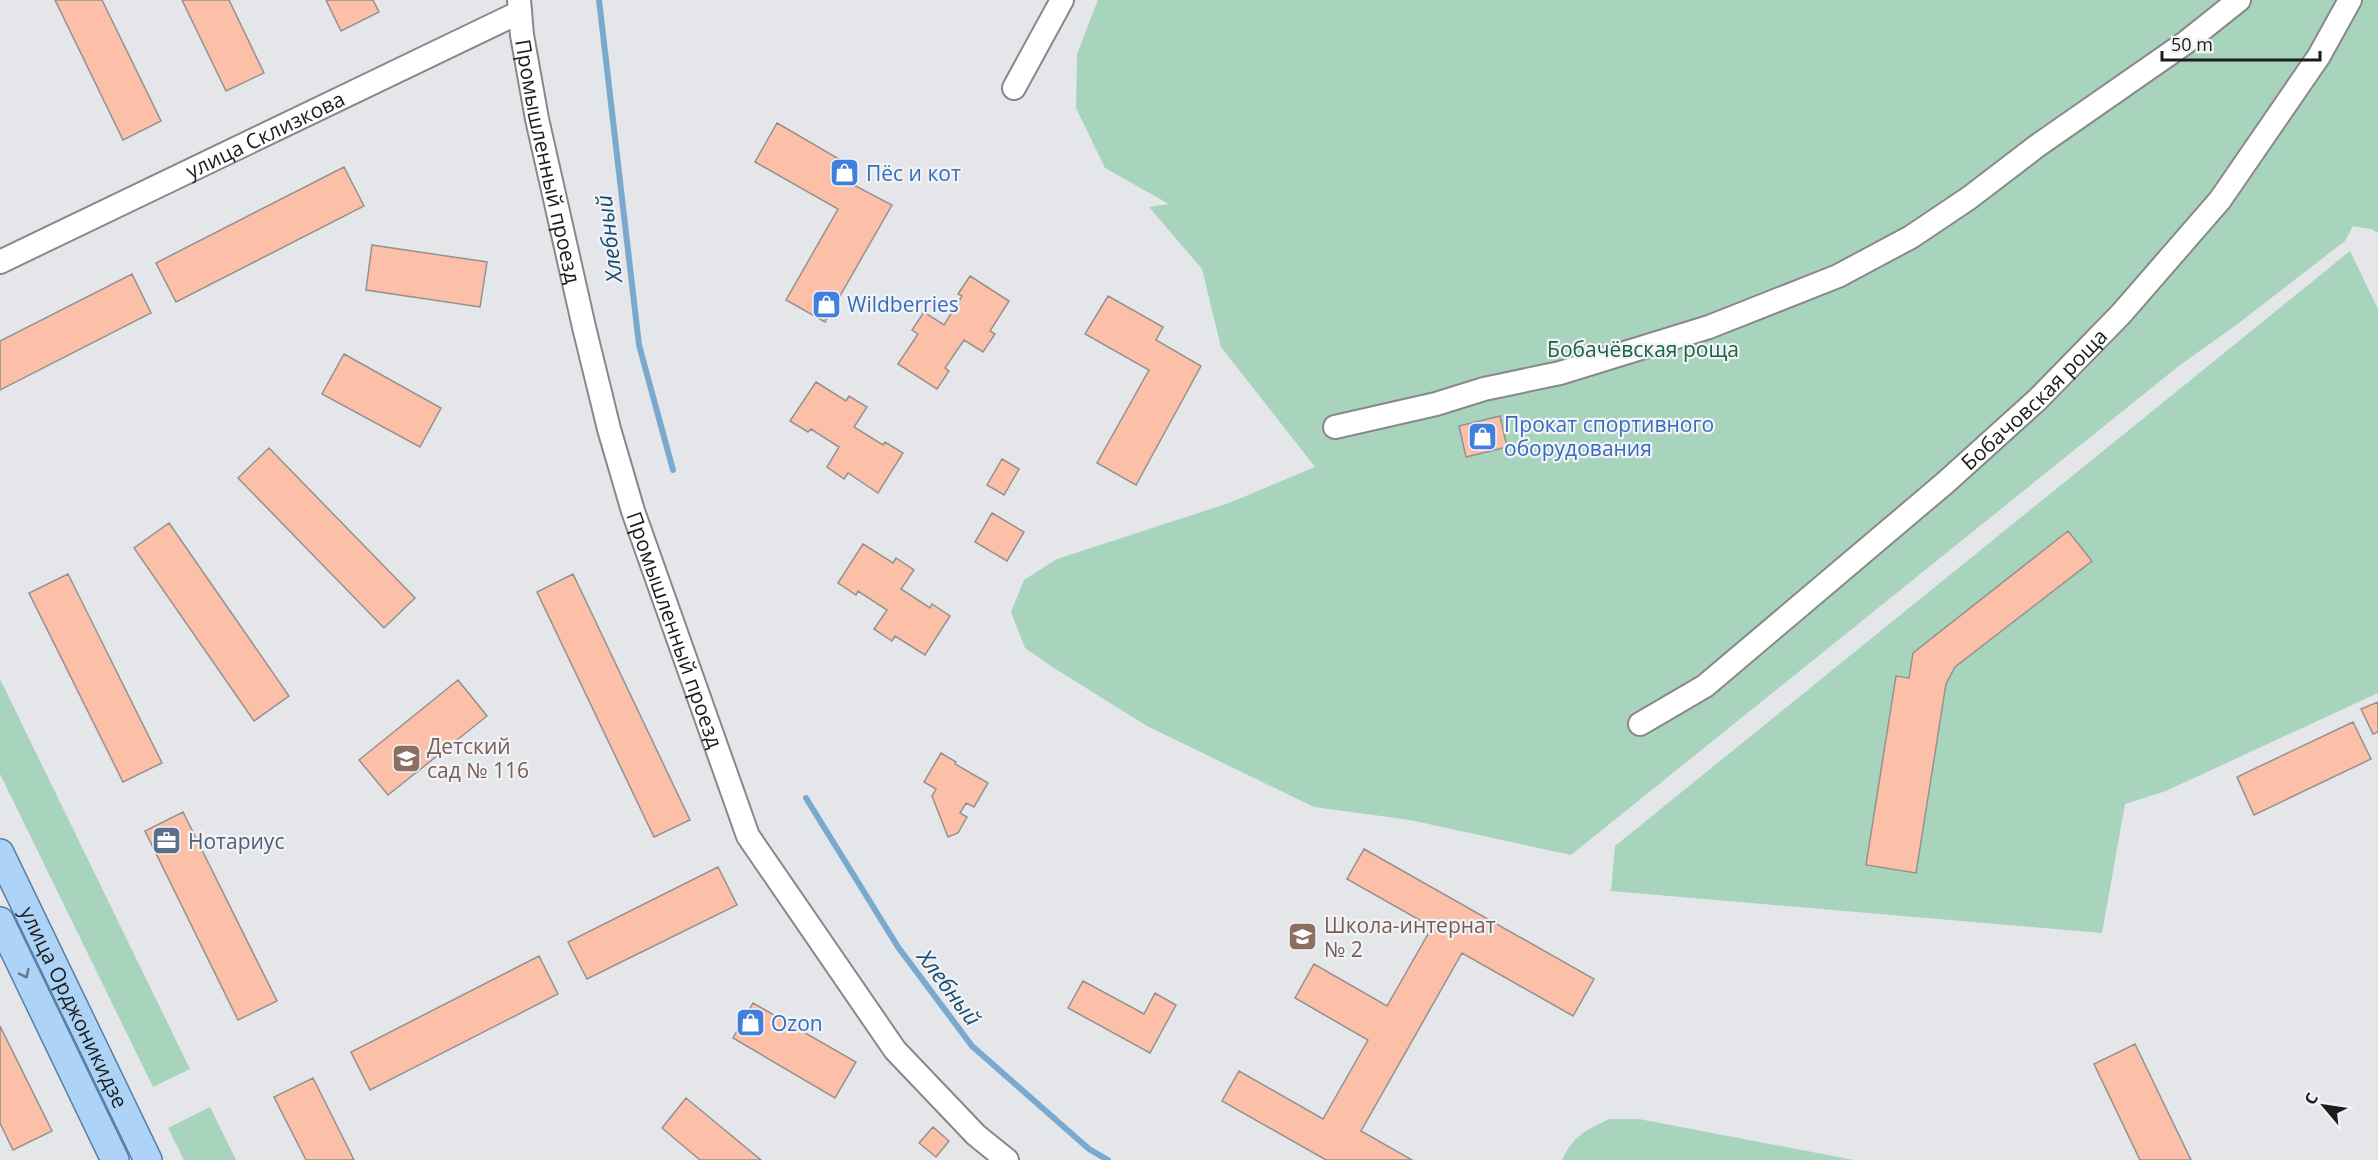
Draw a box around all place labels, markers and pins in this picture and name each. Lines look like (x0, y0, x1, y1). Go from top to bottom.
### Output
shop icon: Пёс и кот (829, 157, 861, 189)
place label: Пёс и кот (866, 159, 961, 187)
shop icon: Wildberries (810, 288, 842, 320)
place label: Wildberries (847, 290, 959, 318)
place label: Прокат спортивного оборудования (1504, 410, 1714, 462)
shop icon: Прокат спортивного оборудования (1467, 420, 1499, 452)
place label: Детский сад № 116 (427, 732, 529, 784)
school or university icon: Детский сад № 116 (390, 742, 422, 774)
office icon: Нотариус (151, 825, 183, 857)
place label: Нотариус (188, 827, 284, 855)
place label: Школа-интернат № 2 (1324, 911, 1496, 963)
school or university icon: Школа-интернат № 2 (1287, 921, 1319, 953)
shop icon: Ozon (734, 1007, 766, 1039)
place label: Ozon (771, 1009, 823, 1037)

